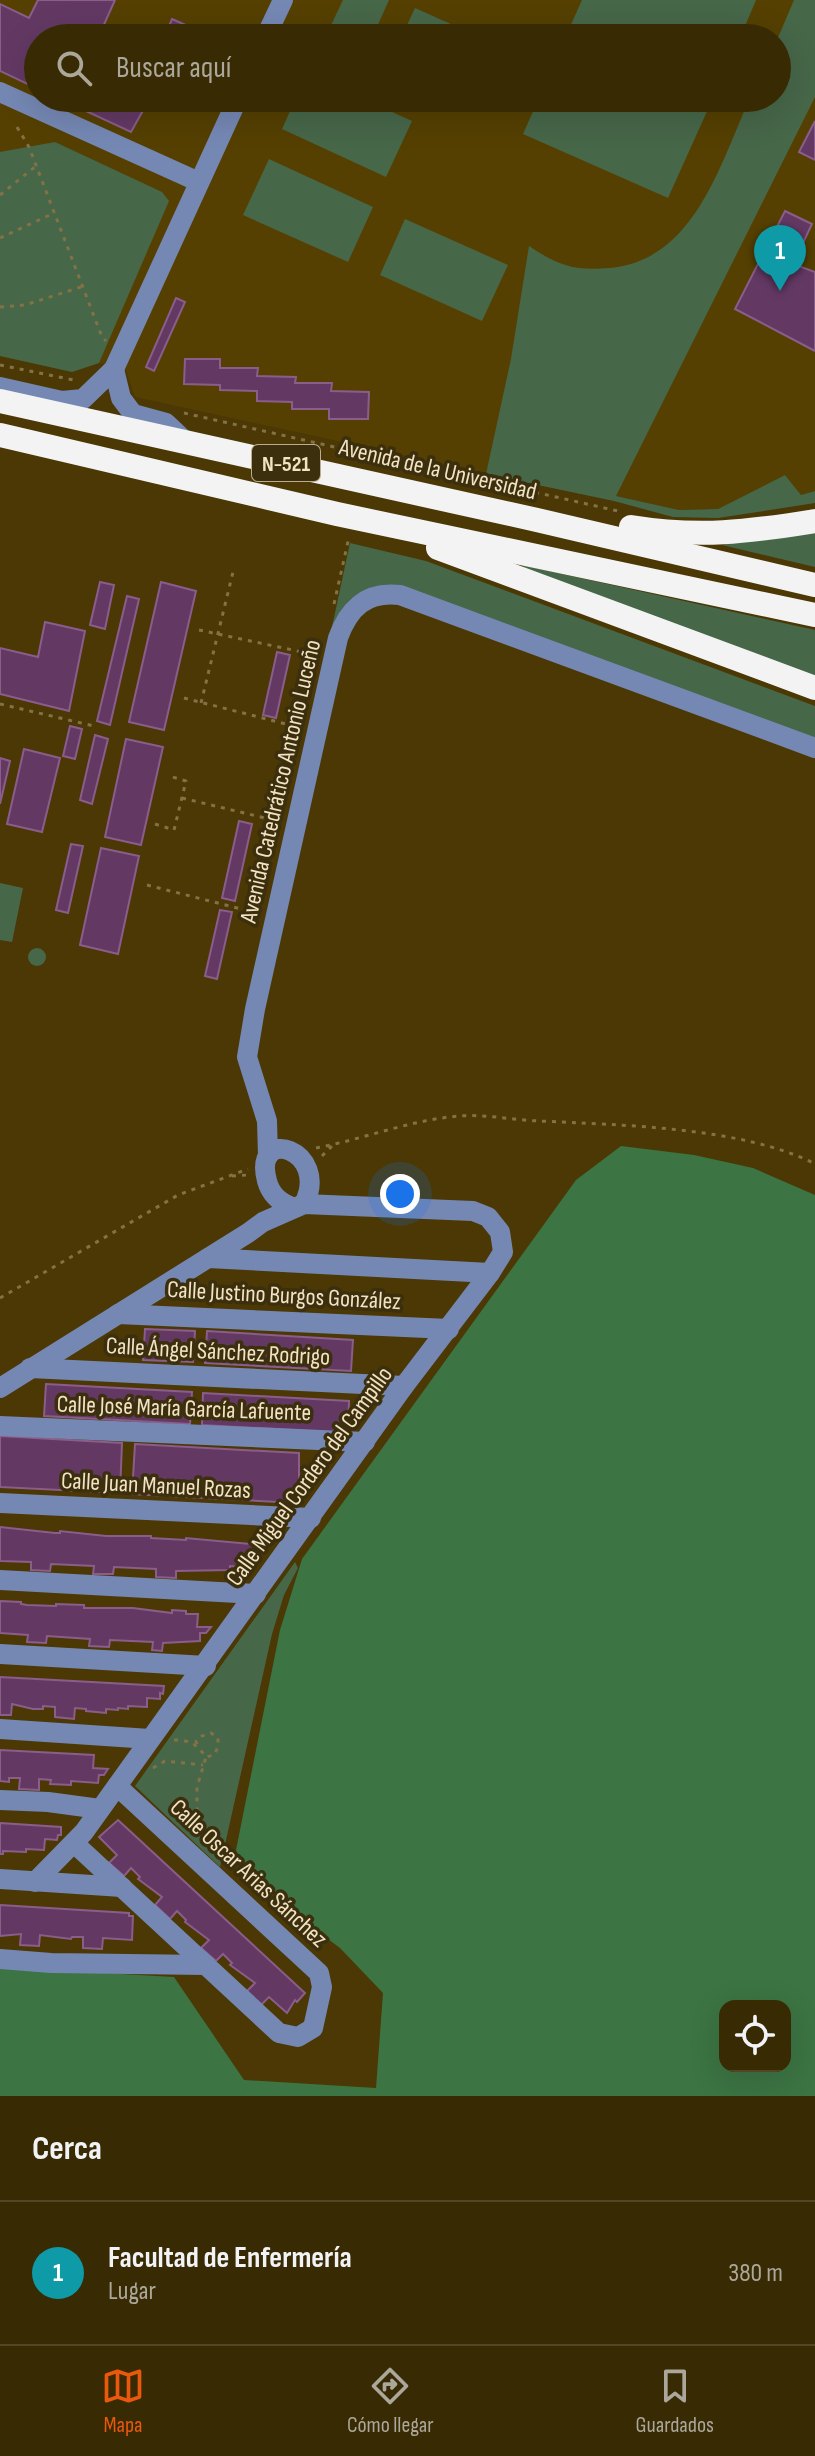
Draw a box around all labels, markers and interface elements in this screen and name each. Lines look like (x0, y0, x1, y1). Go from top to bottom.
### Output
search box (24, 24, 791, 112)
icon: search (52, 46, 96, 90)
text: Buscar aquí (116, 50, 231, 86)
pin: 1 (754, 225, 806, 291)
street label: Avenida de la Universidad (335, 432, 539, 506)
road number: N-521 (252, 445, 320, 481)
street label: Avenida Catedrático Antonio Luceño (234, 637, 327, 926)
your location (380, 1174, 420, 1214)
street label: Calle Justino Burgos González (166, 1275, 402, 1316)
street label: Calle Ángel Sánchez Rodrigo (105, 1331, 331, 1372)
street label: Calle Miguel Cordero del Campillo (220, 1361, 399, 1592)
street label: Calle José María García Lafuente (56, 1390, 312, 1427)
street label: Calle Juan Manuel Rozas (60, 1466, 252, 1505)
street label: Calle Oscar Arias Sánchez (164, 1793, 334, 1954)
map controls (719, 2000, 791, 2072)
button: locate (719, 2000, 791, 2072)
text: Cerca (32, 2128, 102, 2169)
text: Facultad de Enfermería (108, 2240, 352, 2276)
text: 1 (53, 2258, 63, 2289)
text: 380 m (728, 2258, 783, 2289)
text: Lugar (108, 2276, 156, 2307)
tab: Mapa (101, 2364, 145, 2439)
tab: Cómo llegar (347, 2364, 434, 2439)
tab: Guardados (636, 2364, 714, 2439)

